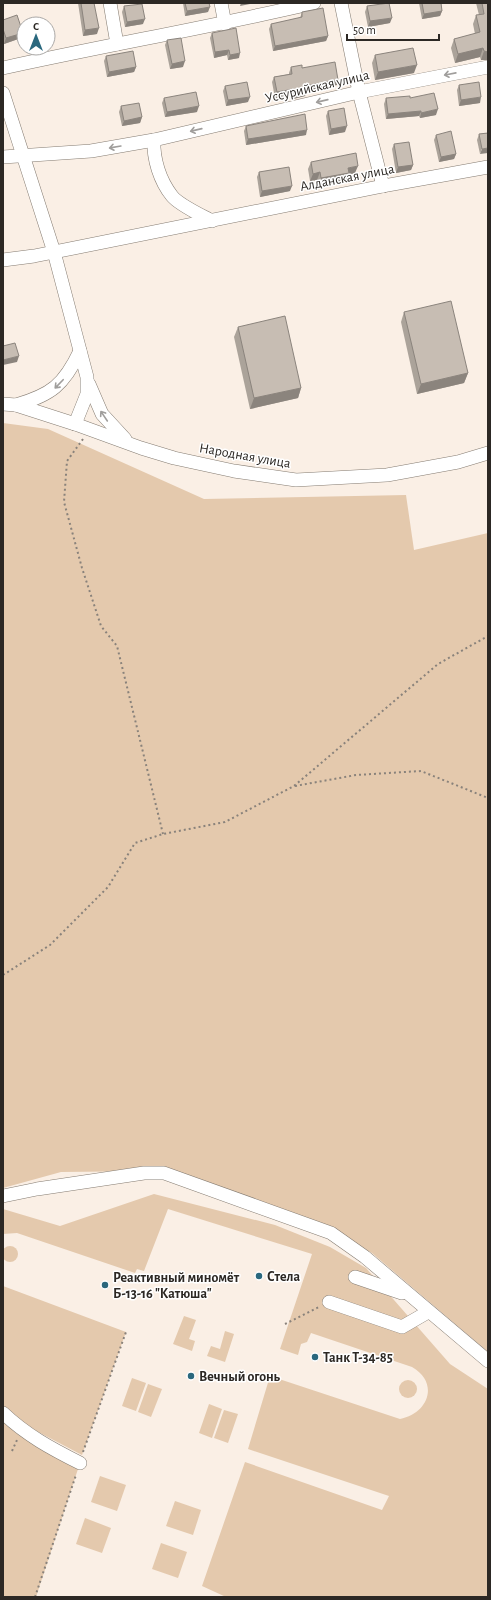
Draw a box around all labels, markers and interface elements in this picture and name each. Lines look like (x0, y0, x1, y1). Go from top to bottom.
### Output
north arrow (16, 16, 56, 56)
scale bar (347, 16, 439, 42)
text: С (33, 21, 39, 32)
text: 50 m (353, 24, 376, 36)
street label: Уссурийская улица (264, 68, 371, 106)
one-way arrow (444, 71, 457, 79)
one-way arrow (316, 97, 329, 105)
one-way arrow (190, 127, 203, 135)
one-way arrow (109, 143, 122, 151)
street label: Алданская улица (299, 162, 396, 194)
one-way arrow (54, 379, 64, 389)
one-way arrow (100, 411, 108, 422)
street label: Народная улица (198, 441, 292, 471)
place label: Стела (267, 1270, 301, 1284)
place label: Реактивный миномёт Б-13-16 "Катюша" (113, 1271, 240, 1301)
marker: Стела (254, 1271, 264, 1281)
marker: Реактивный миномёт Б-13-16 "Катюша" (100, 1280, 110, 1290)
place label: Танк Т-34-85 (323, 1351, 393, 1365)
marker: Танк Т-34-85 (310, 1352, 320, 1362)
place label: Вечный огонь (199, 1370, 281, 1384)
marker: Вечный огонь (186, 1371, 196, 1381)

